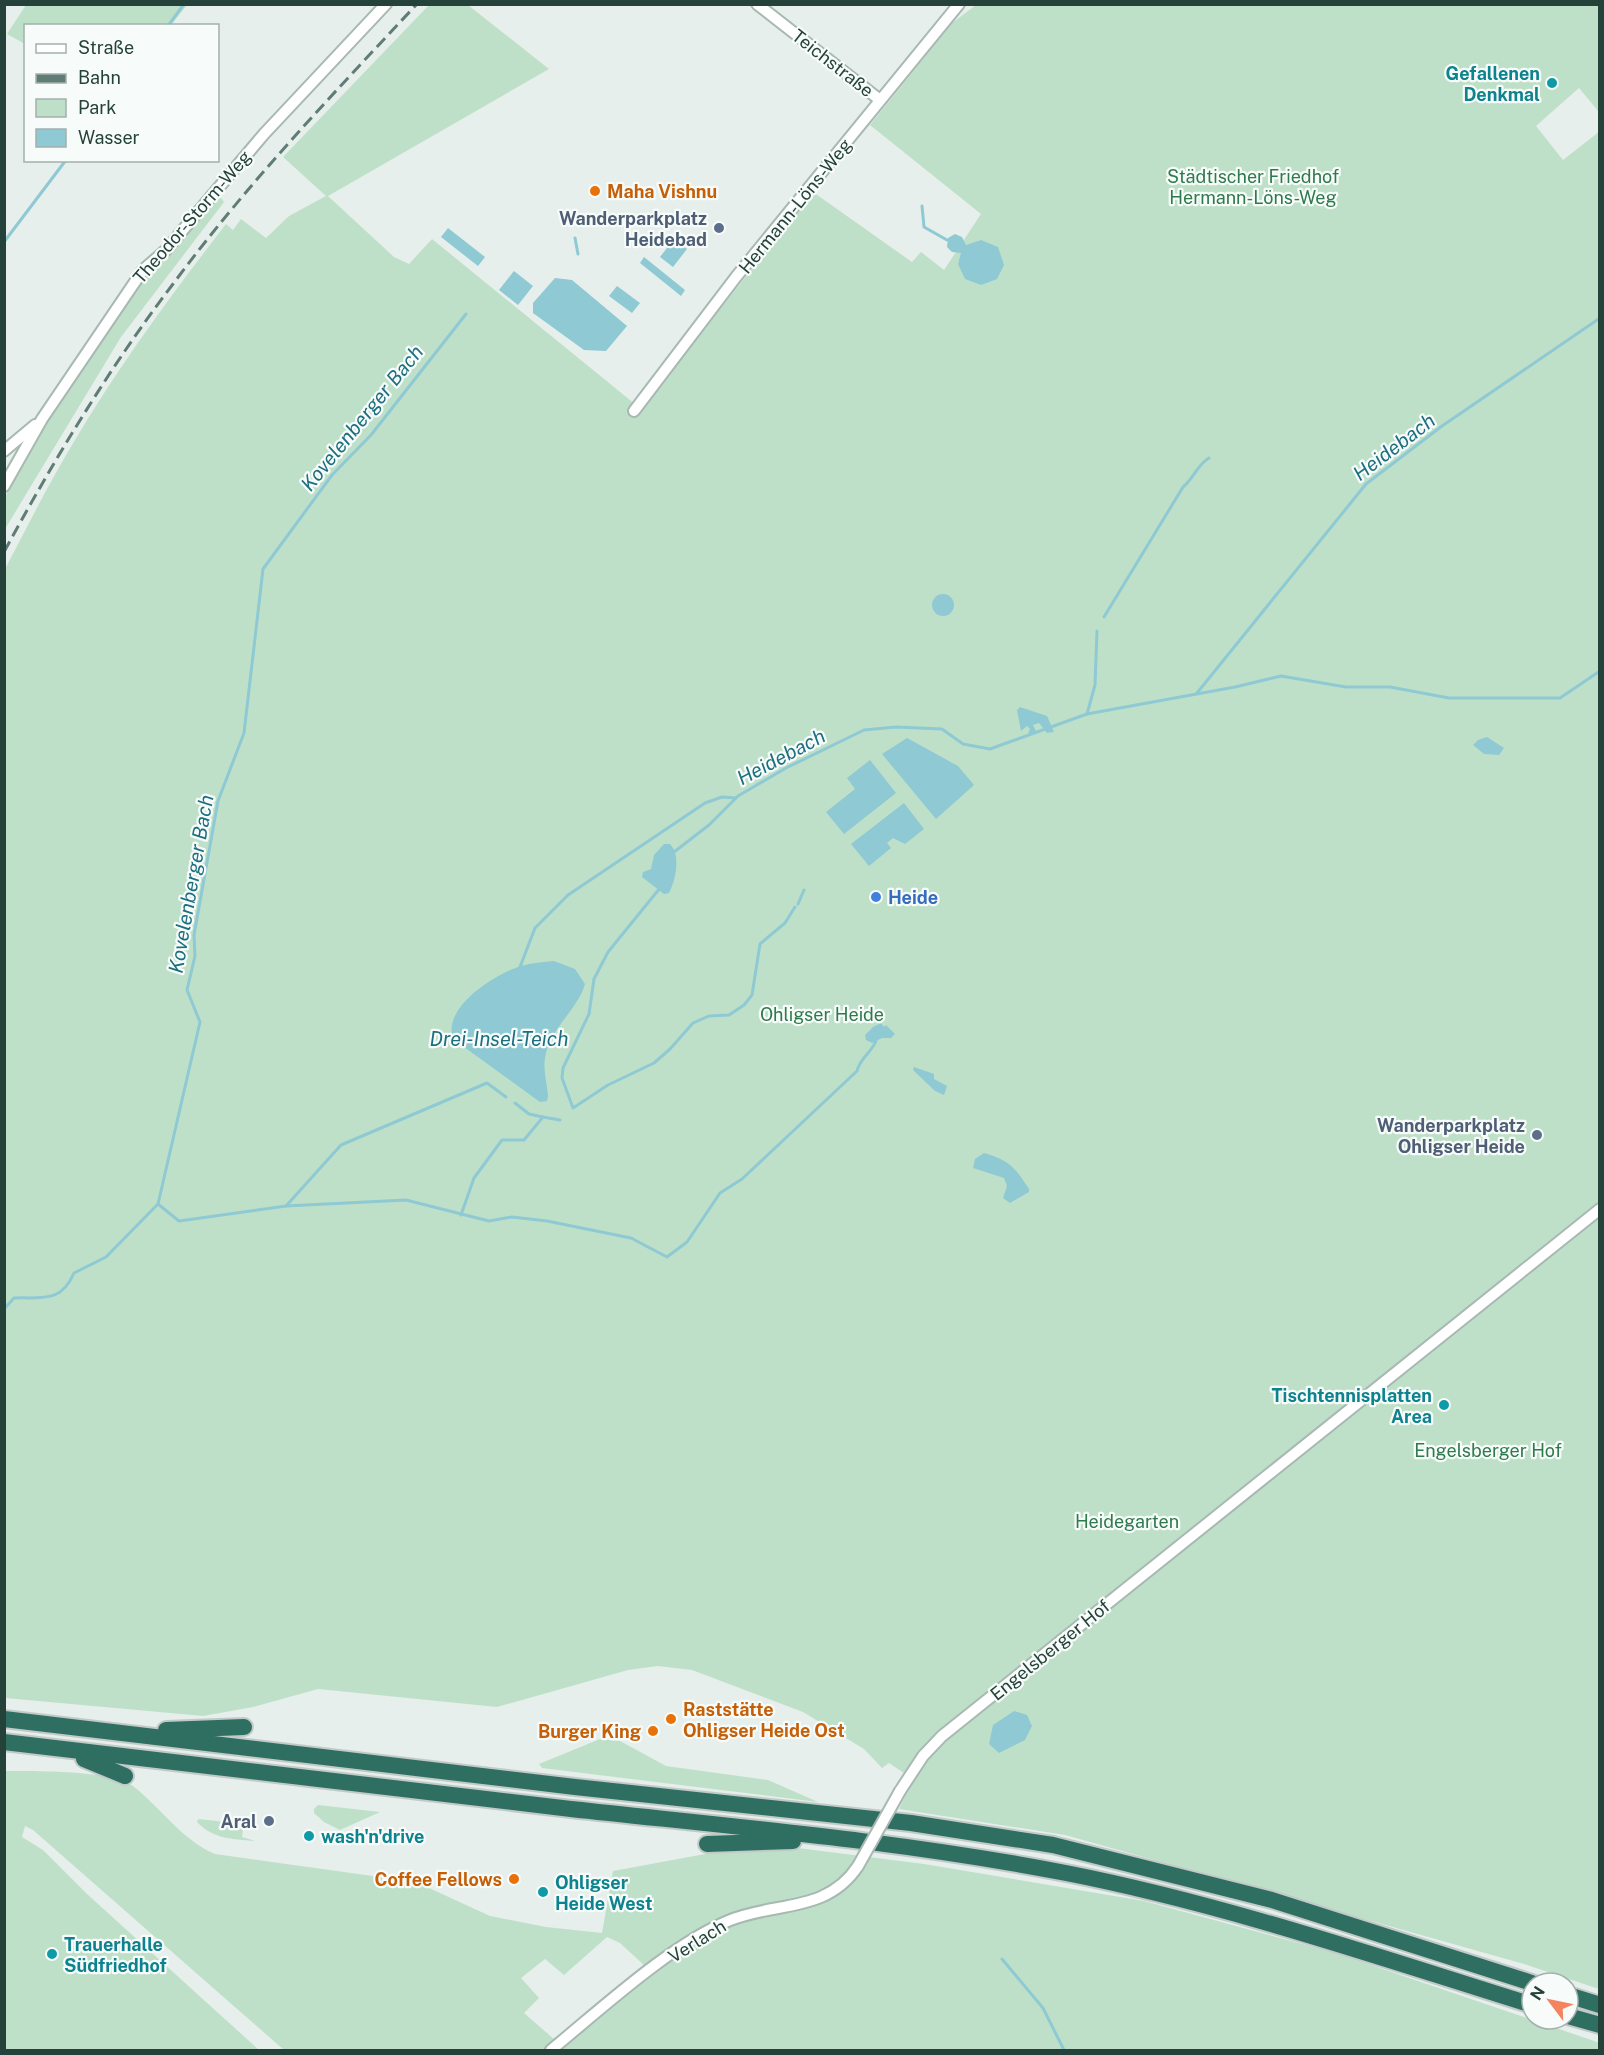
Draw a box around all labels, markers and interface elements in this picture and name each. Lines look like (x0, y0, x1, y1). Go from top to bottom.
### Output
legend (24, 24, 219, 162)
street label: Teichstraße (788, 25, 878, 101)
text: Straße (78, 37, 134, 58)
place label: Gefallenen Denkmal (1446, 63, 1540, 105)
text: Bahn (78, 67, 121, 88)
marker: Gefallenen Denkmal (1545, 76, 1559, 90)
text: Park (78, 97, 116, 118)
text: Wasser (78, 127, 140, 148)
street label: Hermann-Löns-Weg (734, 134, 856, 278)
street label: Theodor-Storm-Weg (129, 146, 255, 288)
park label: Städtischer Friedhof Hermann-Löns-Weg (1167, 166, 1339, 208)
place label: Maha Vishnu (607, 181, 717, 202)
marker: Maha Vishnu (588, 184, 602, 198)
place label: Wanderparkplatz Heidebad (559, 208, 707, 250)
marker: Wanderparkplatz Heidebad (712, 221, 726, 235)
water label: Kovelenberger Bach (296, 340, 428, 496)
water label: Heidebach (1348, 408, 1440, 486)
water label: Heidebach (733, 724, 829, 790)
water label: Kovelenberger Bach (163, 793, 219, 975)
place label: Heide (888, 887, 938, 908)
marker: Heide (869, 890, 883, 904)
park label: Ohligser Heide (760, 1004, 884, 1025)
water label: Drei-Insel-Teich (430, 1027, 568, 1051)
place label: Wanderparkplatz Ohligser Heide (1377, 1115, 1525, 1157)
marker: Wanderparkplatz Ohligser Heide (1530, 1128, 1544, 1142)
place label: Tischtennisplatten Area (1272, 1385, 1432, 1427)
marker: Tischtennisplatten Area (1437, 1398, 1451, 1412)
park label: Engelsberger Hof (1414, 1440, 1562, 1461)
park label: Heidegarten (1075, 1511, 1179, 1532)
street label: Engelsberger Hof (986, 1595, 1114, 1705)
place label: Raststätte Ohligser Heide Ost (683, 1699, 845, 1741)
marker: Raststätte Ohligser Heide Ost (664, 1712, 678, 1726)
place label: Burger King (538, 1721, 641, 1742)
marker: Burger King (646, 1724, 660, 1738)
place label: Aral (221, 1811, 257, 1832)
marker: Aral (262, 1814, 276, 1828)
place label: wash'n'drive (321, 1826, 424, 1847)
marker: wash'n'drive (302, 1829, 316, 1843)
place label: Coffee Fellows (375, 1869, 502, 1890)
marker: Coffee Fellows (507, 1872, 521, 1886)
place label: Ohligser Heide West (555, 1872, 653, 1914)
marker: Ohligser Heide West (536, 1885, 550, 1899)
street label: Verlach (664, 1915, 730, 1967)
place label: Trauerhalle Südfriedhof (64, 1934, 167, 1976)
marker: Trauerhalle Südfriedhof (45, 1947, 59, 1961)
north arrow (1520, 1971, 1580, 2031)
text: N (1526, 1983, 1549, 2004)

